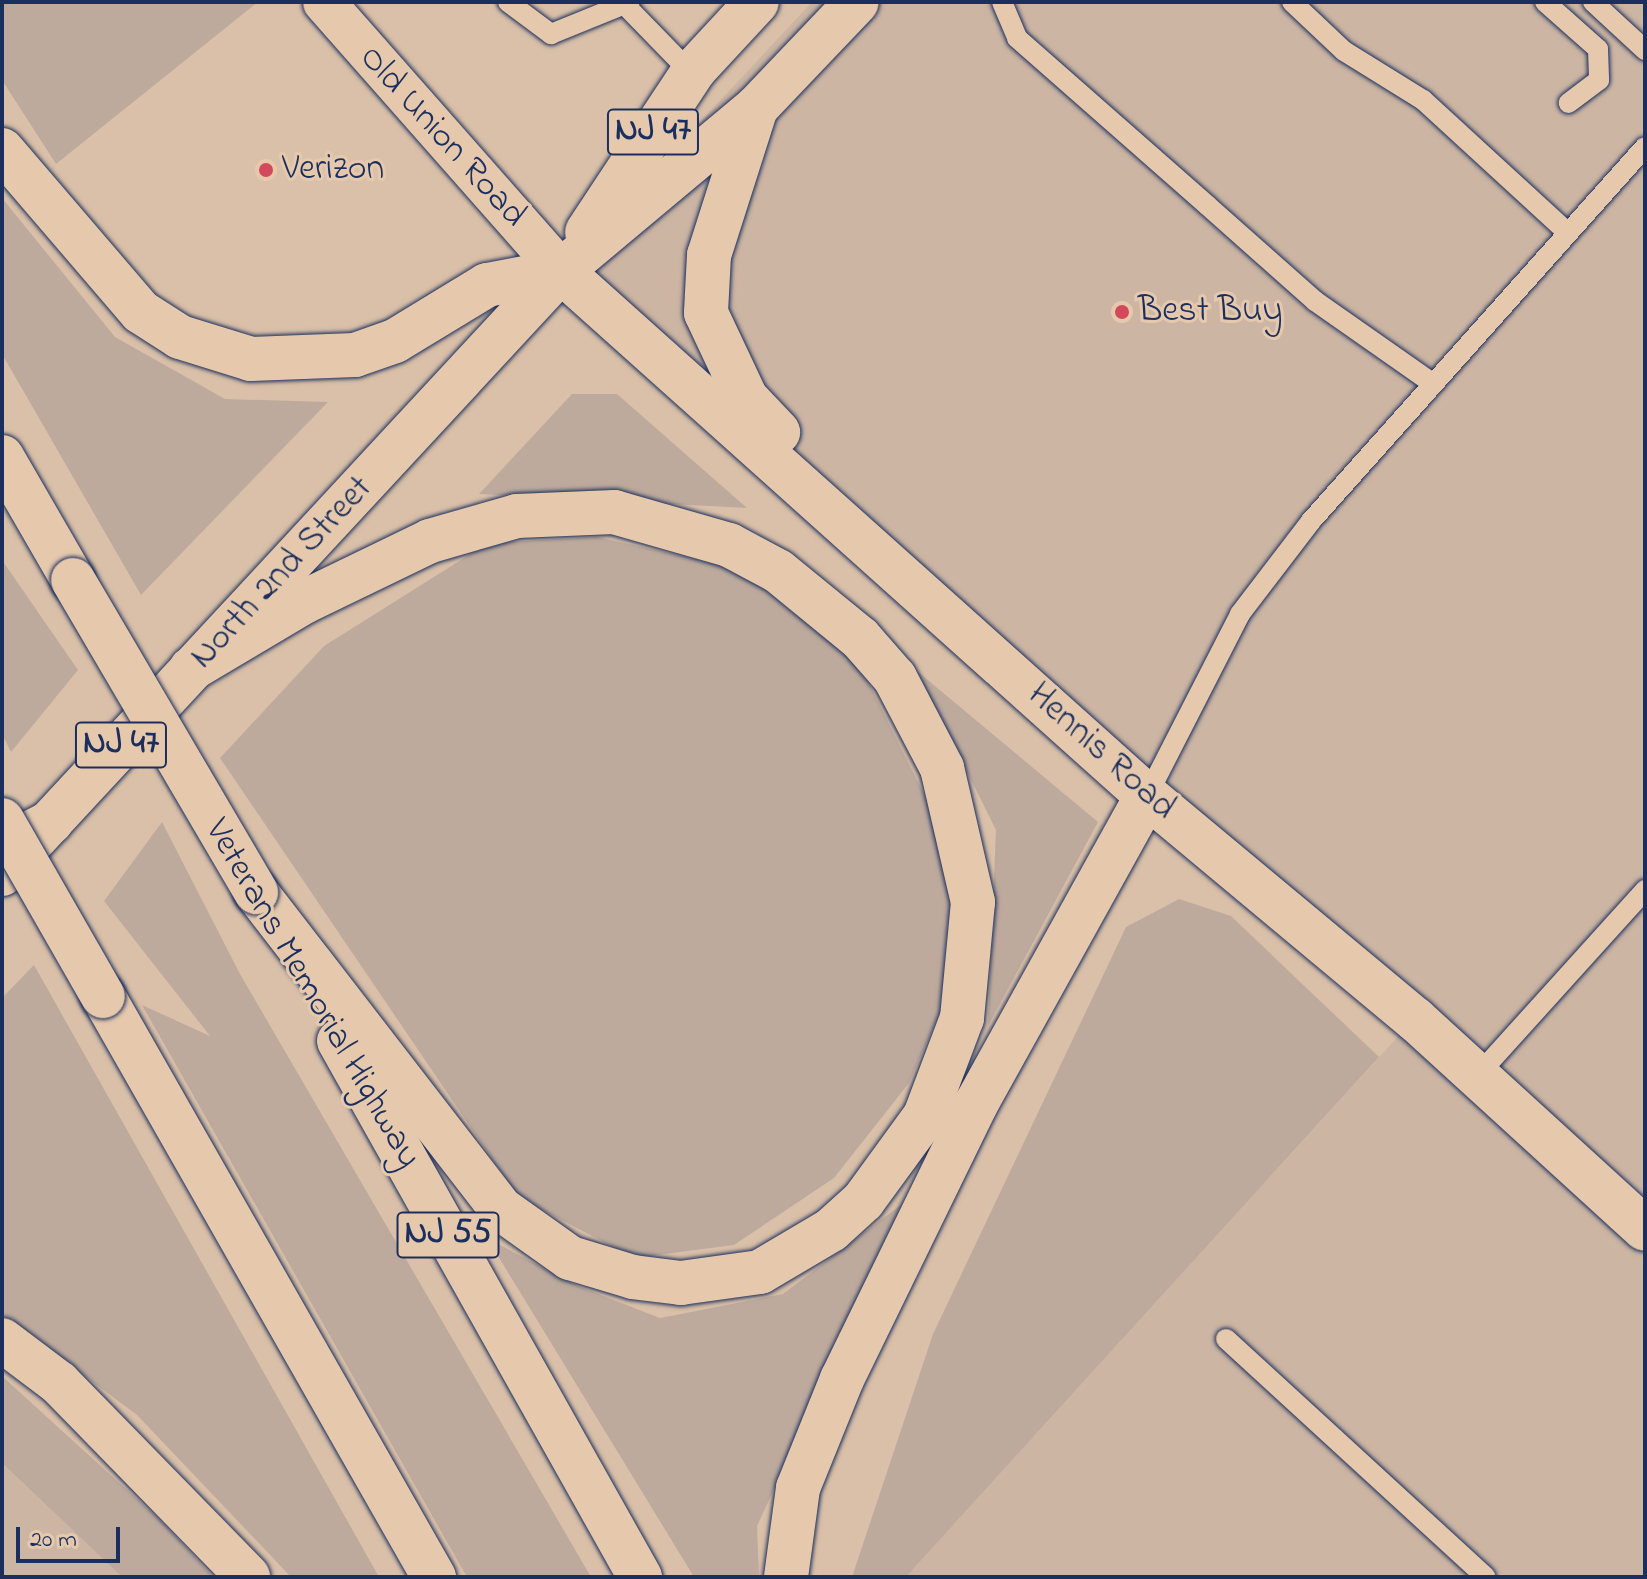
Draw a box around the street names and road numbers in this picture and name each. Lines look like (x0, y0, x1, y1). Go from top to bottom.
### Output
street label: Old Union Road (349, 37, 535, 237)
road number: NJ 47 (605, 102, 701, 162)
street label: North 2nd Street (182, 468, 382, 678)
street label: Hennis Road (1018, 674, 1184, 830)
road number: NJ 47 (73, 715, 169, 775)
street label: Veterans Memorial Highway (194, 812, 430, 1176)
road number: NJ 55 (396, 1205, 500, 1265)

